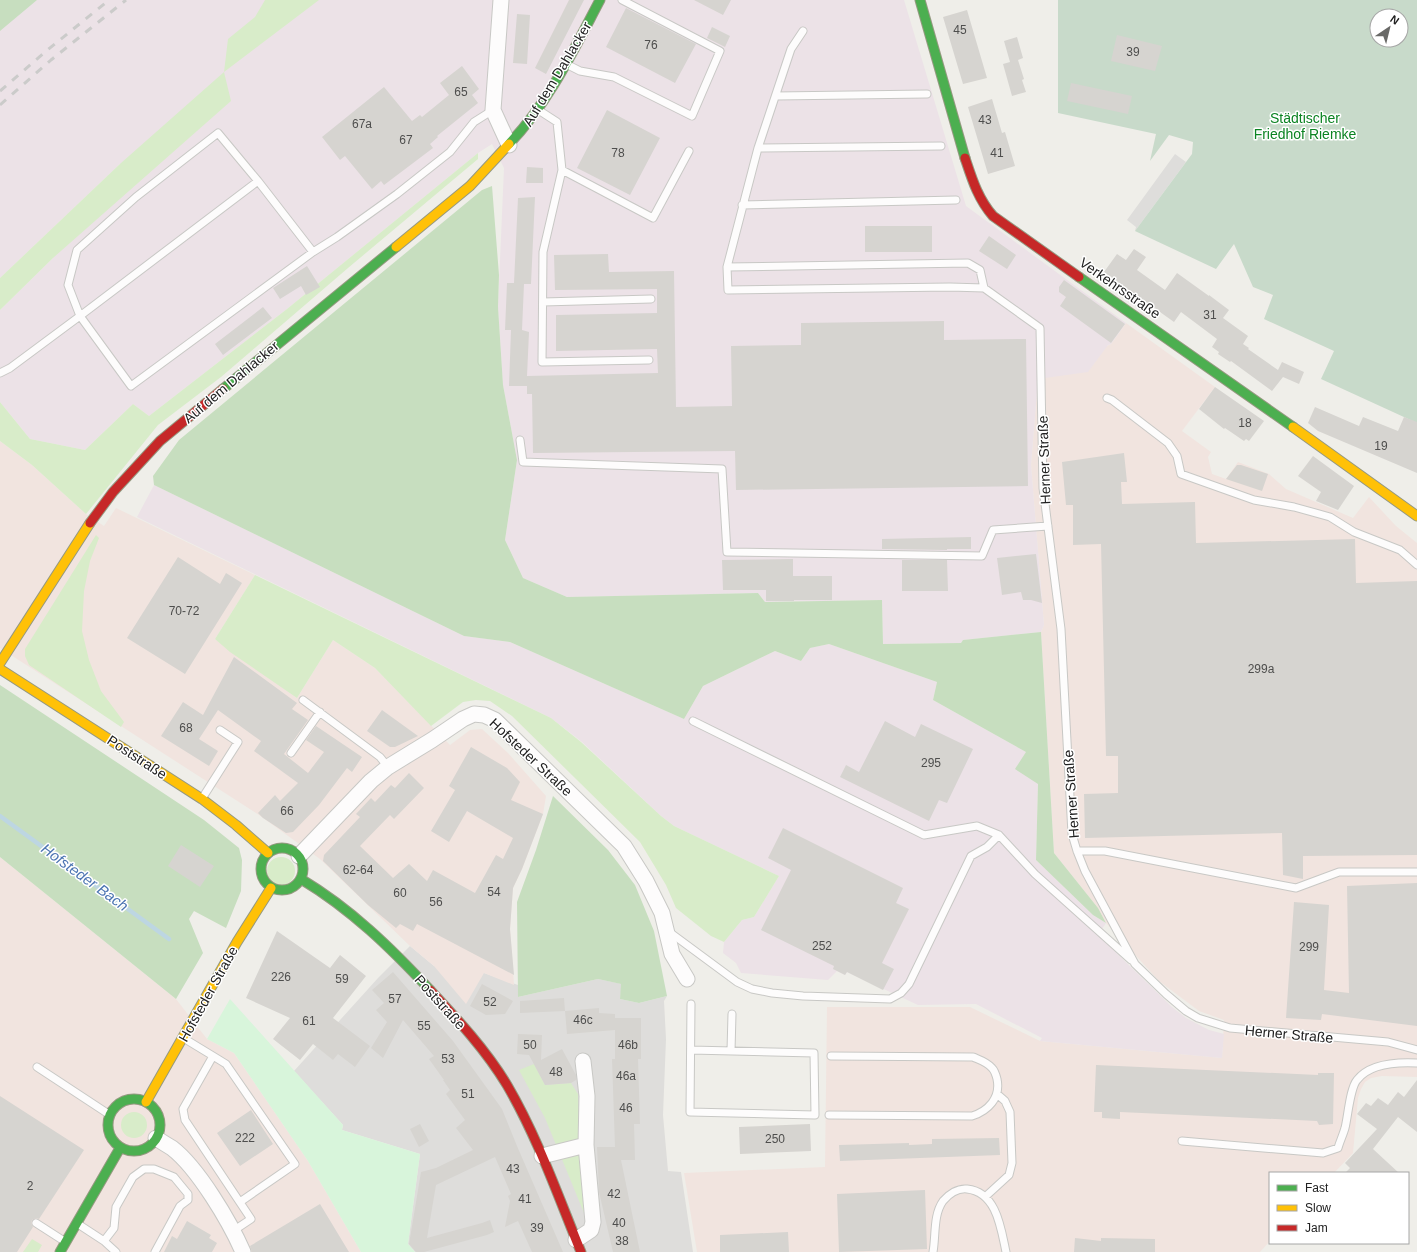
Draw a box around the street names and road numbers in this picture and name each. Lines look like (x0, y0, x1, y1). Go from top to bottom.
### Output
street label: Auf dem Dahlacker (519, 19, 595, 129)
street label: Verkehrsstraße (1077, 254, 1164, 322)
street label: Auf dem Dahlacker (180, 337, 282, 426)
street label: Herner Straße (1034, 415, 1054, 505)
street label: Hofsteder Straße (487, 715, 576, 799)
street label: Poststraße (104, 732, 170, 782)
street label: Herner Straße (1060, 749, 1082, 839)
street label: Hofsteder Straße (175, 943, 241, 1044)
street label: Poststraße (411, 971, 469, 1033)
street label: Herner Straße (1244, 1022, 1334, 1046)

